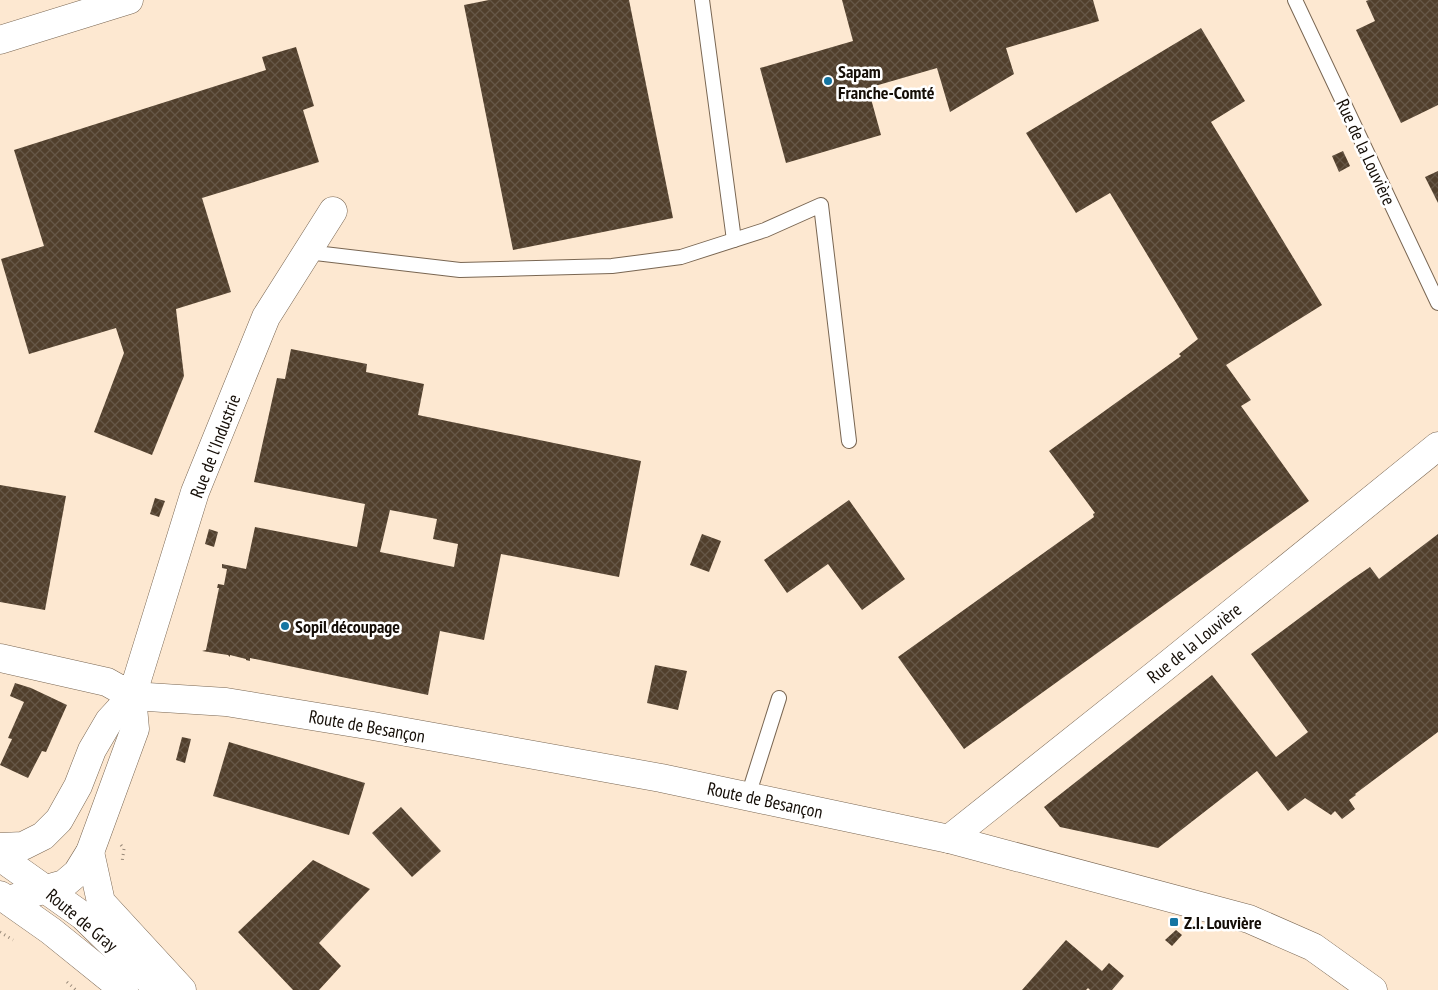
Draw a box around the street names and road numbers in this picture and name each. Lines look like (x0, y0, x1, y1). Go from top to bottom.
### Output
street label: Rue de la Louvière (1331, 95, 1401, 209)
street label: Rue de l'Industrie (185, 391, 245, 501)
street label: Rue de la Louvière (1142, 598, 1246, 688)
street label: Route de Besançon (307, 704, 427, 748)
street label: Route de Besançon (705, 777, 825, 823)
street label: Route de Gray (42, 883, 123, 957)

